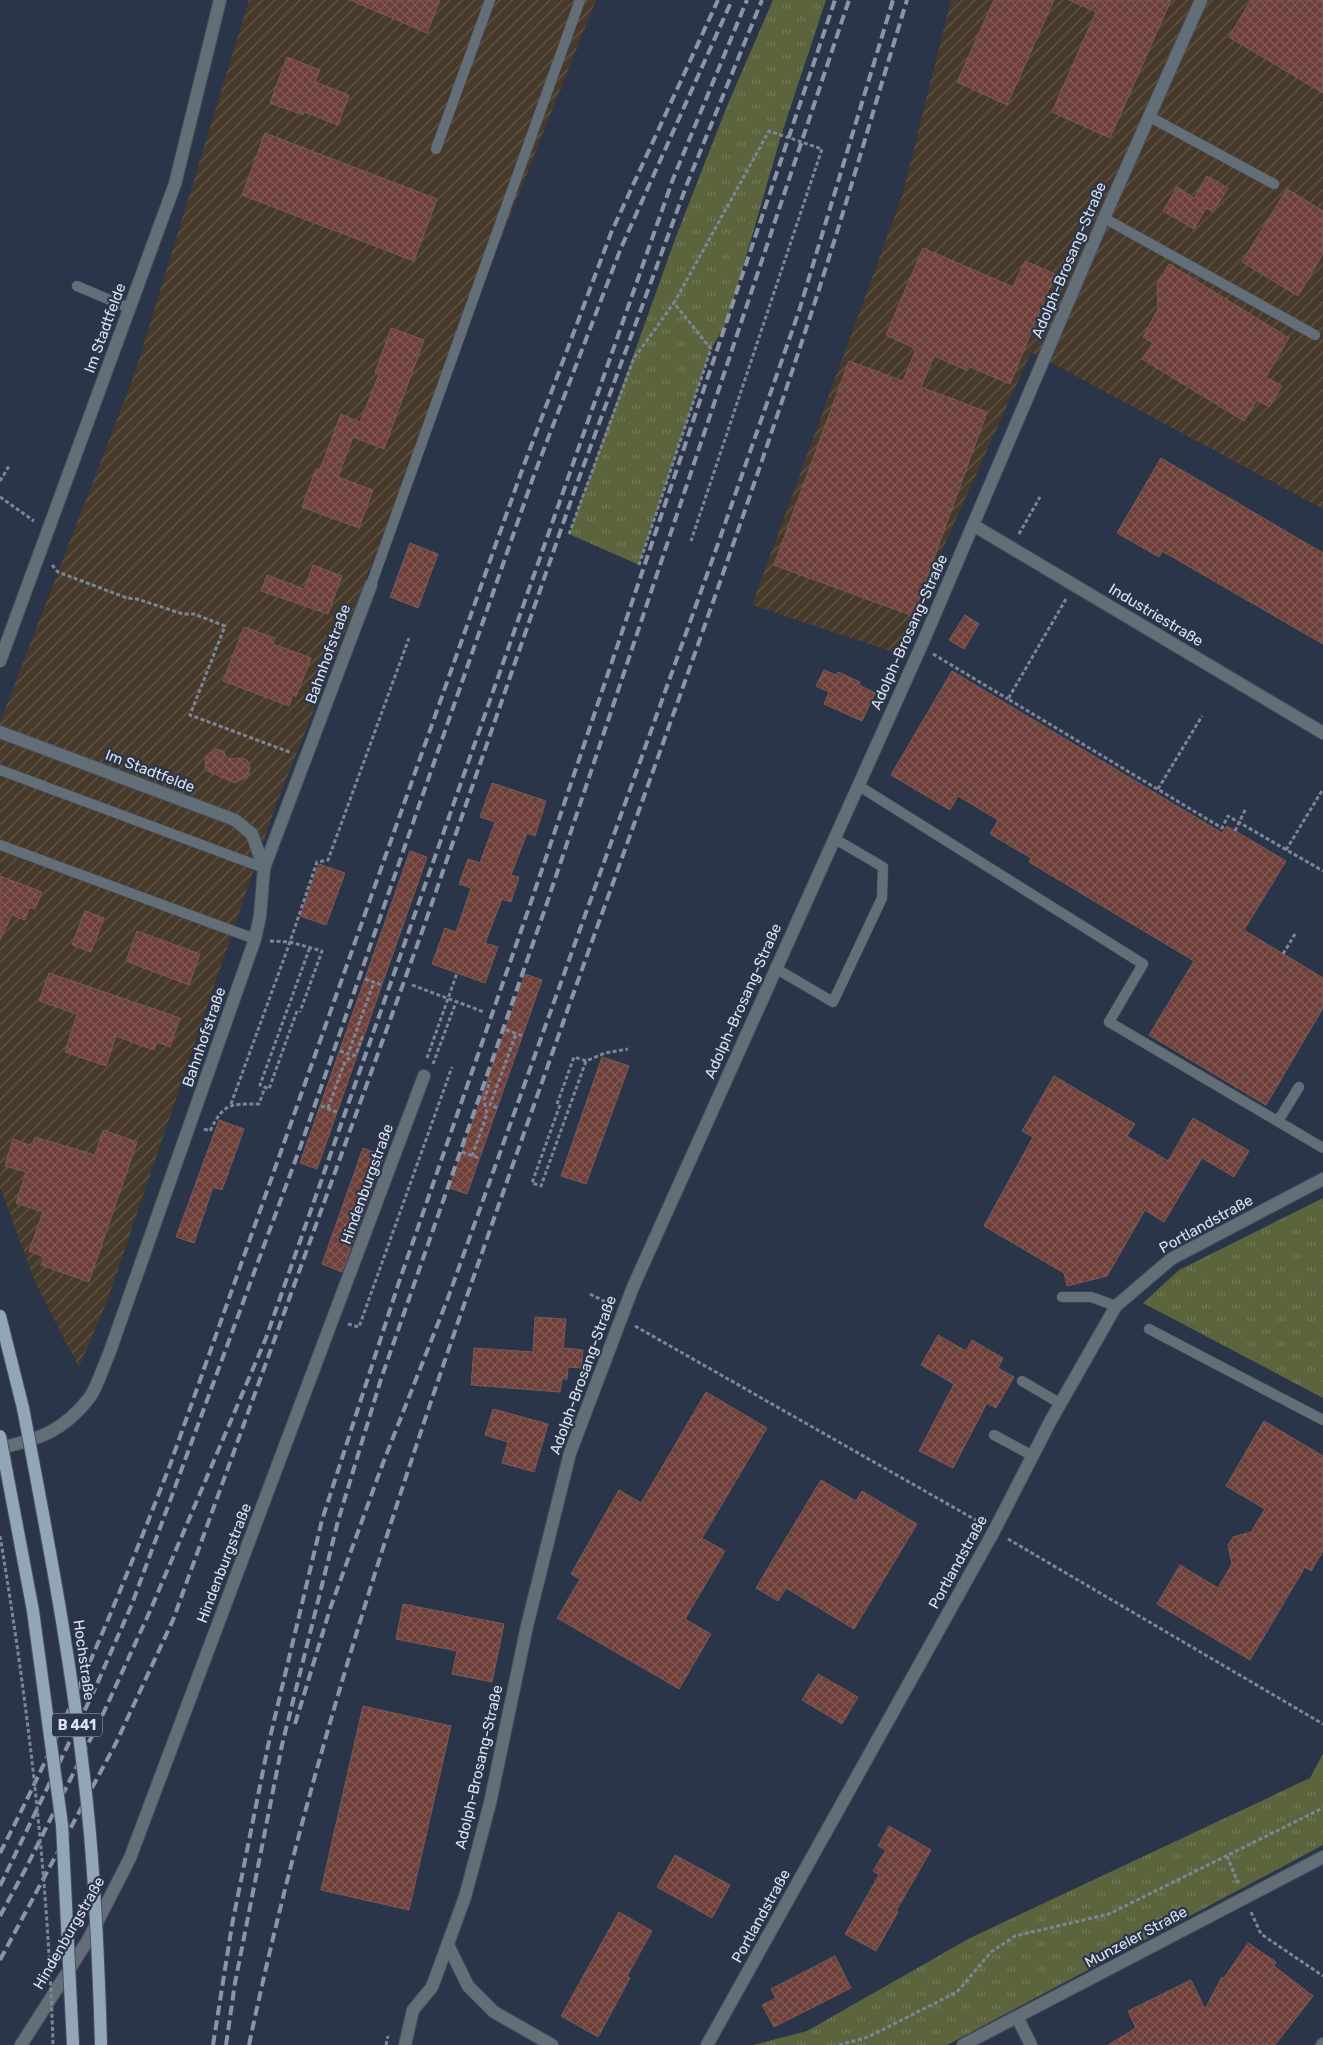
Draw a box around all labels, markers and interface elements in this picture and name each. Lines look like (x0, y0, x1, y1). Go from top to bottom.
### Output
street label: Adolph-Brosang-Straße (1028, 179, 1110, 341)
street label: Im Stadtfelde (80, 281, 130, 375)
street label: Adolph-Brosang-Straße (867, 552, 951, 712)
street label: Industriestraße (1106, 580, 1206, 650)
street label: Bahnhofstraße (302, 602, 354, 706)
street label: Im Stadtfelde (103, 746, 197, 796)
street label: Adolph-Brosang-Straße (701, 921, 785, 1081)
street label: Bahnhofstraße (178, 985, 230, 1089)
street label: Hindenburgstraße (337, 1121, 397, 1247)
street label: Portlandstraße (1156, 1191, 1256, 1257)
street label: Adolph-Brosang-Straße (546, 1293, 620, 1457)
street label: Hindenburgstraße (193, 1501, 255, 1625)
street label: Portlandstraße (925, 1512, 991, 1612)
street label: Hochstraße (69, 1618, 99, 1702)
street label: Adolph-Brosang-Straße (451, 1683, 507, 1851)
road number: B 441 (52, 1714, 102, 1736)
street label: Portlandstraße (728, 1866, 794, 1966)
street label: Hindenburgstraße (29, 1874, 109, 1992)
street label: Munzeler Straße (1082, 1902, 1190, 1972)

